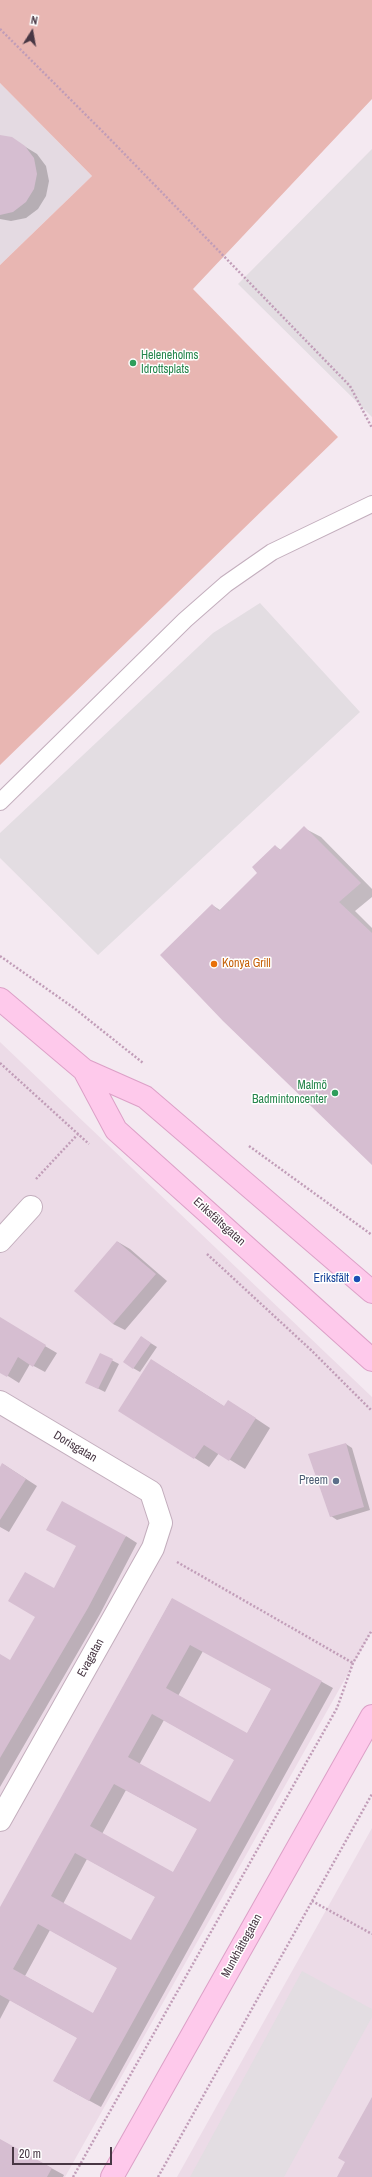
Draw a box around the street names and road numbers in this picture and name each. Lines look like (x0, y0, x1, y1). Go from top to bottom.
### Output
street label: Eriksfältsgatan (190, 1195, 248, 1249)
street label: Dorisgatan (51, 1428, 99, 1466)
street label: Evagatan (75, 1636, 107, 1680)
street label: Munkhättegatan (219, 1912, 265, 1980)

